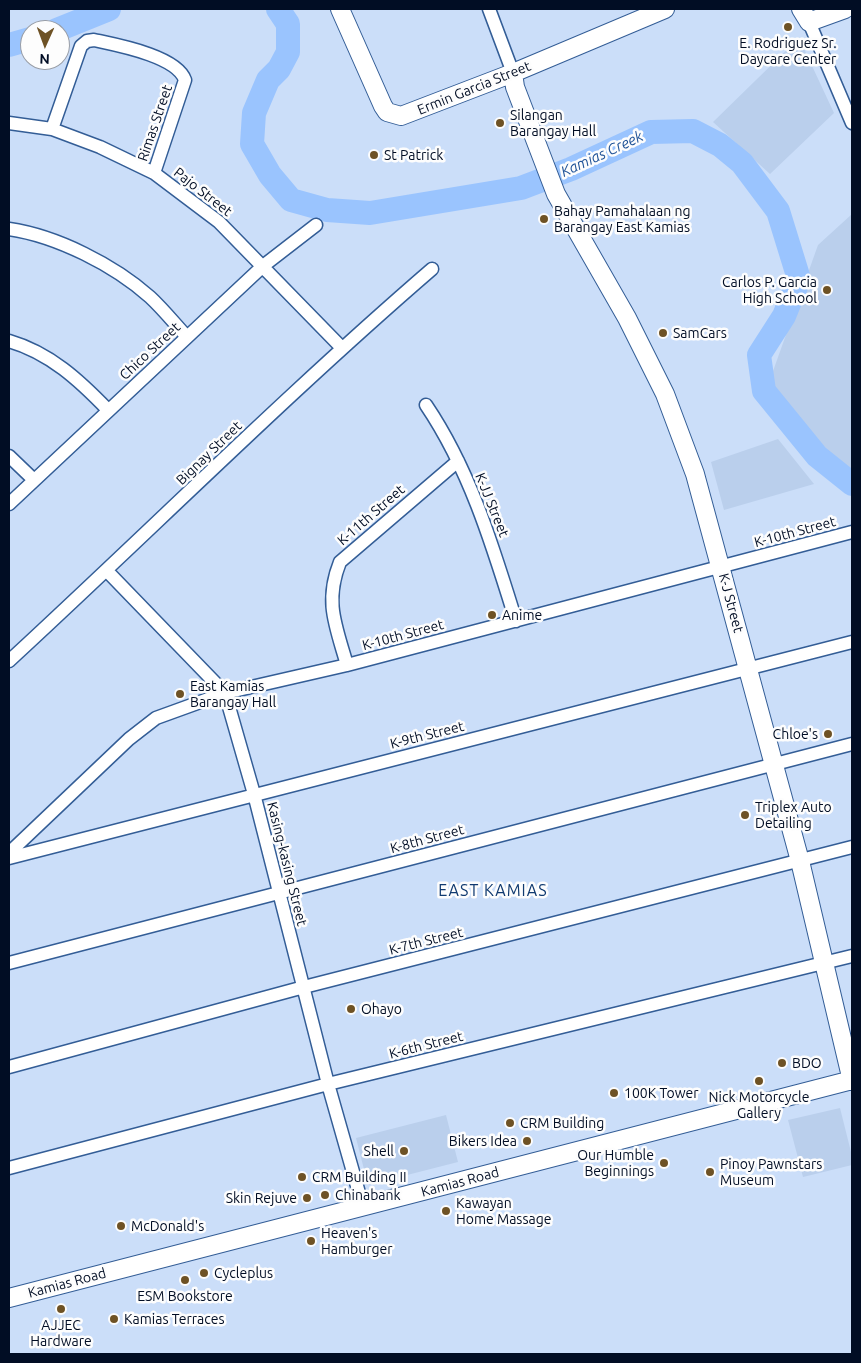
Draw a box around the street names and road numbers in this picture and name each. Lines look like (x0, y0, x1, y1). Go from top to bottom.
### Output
street label: Ermin Garcia Street (415, 58, 533, 118)
street label: Rimas Street (134, 83, 176, 163)
street label: Pajo Street (171, 164, 235, 220)
street label: Chico Street (116, 319, 184, 383)
street label: Bignay Street (173, 418, 245, 488)
street label: K-JJ Street (472, 470, 512, 540)
street label: K-11th Street (334, 481, 408, 549)
street label: K-10th Street (752, 513, 838, 551)
street label: K-J Street (715, 571, 747, 635)
street label: K-10th Street (360, 616, 446, 654)
street label: K-9th Street (388, 718, 466, 752)
street label: Kasing-kasing Street (263, 800, 311, 928)
street label: K-8th Street (388, 821, 466, 857)
street label: K-7th Street (387, 924, 465, 958)
street label: K-6th Street (387, 1028, 465, 1062)
street label: Kamias Road (419, 1164, 501, 1200)
street label: Kamias Road (26, 1265, 108, 1301)

